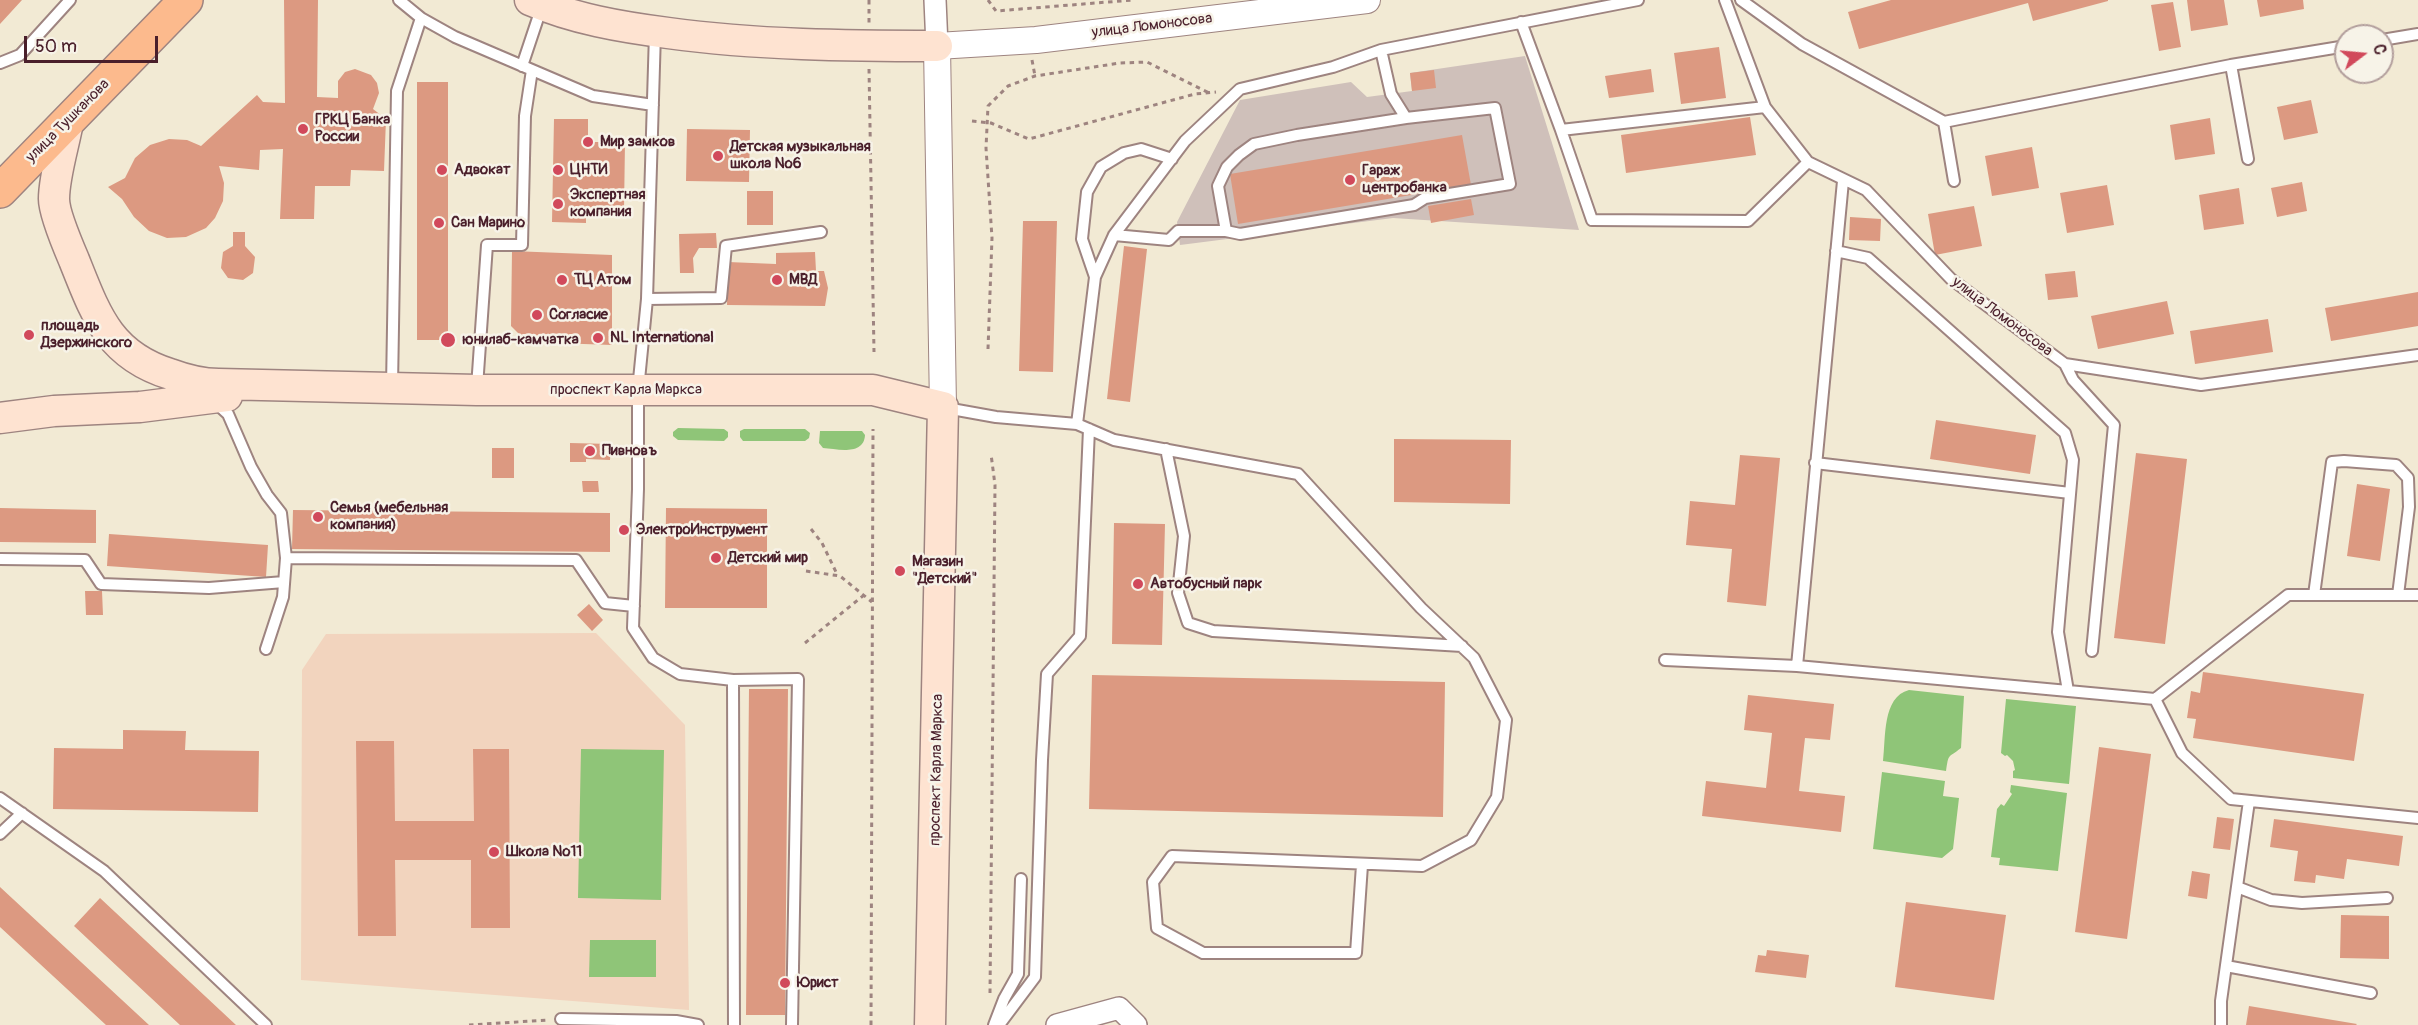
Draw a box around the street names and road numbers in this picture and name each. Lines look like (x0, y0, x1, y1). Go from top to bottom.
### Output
street label: улица Ломоносова (1091, 10, 1213, 42)
street label: улица Тушканова (23, 76, 113, 166)
street label: улица Ломоносова (1948, 273, 2056, 361)
street label: проспект Карла Маркса (550, 381, 702, 399)
street label: проспект Карла Маркса (927, 694, 947, 846)

